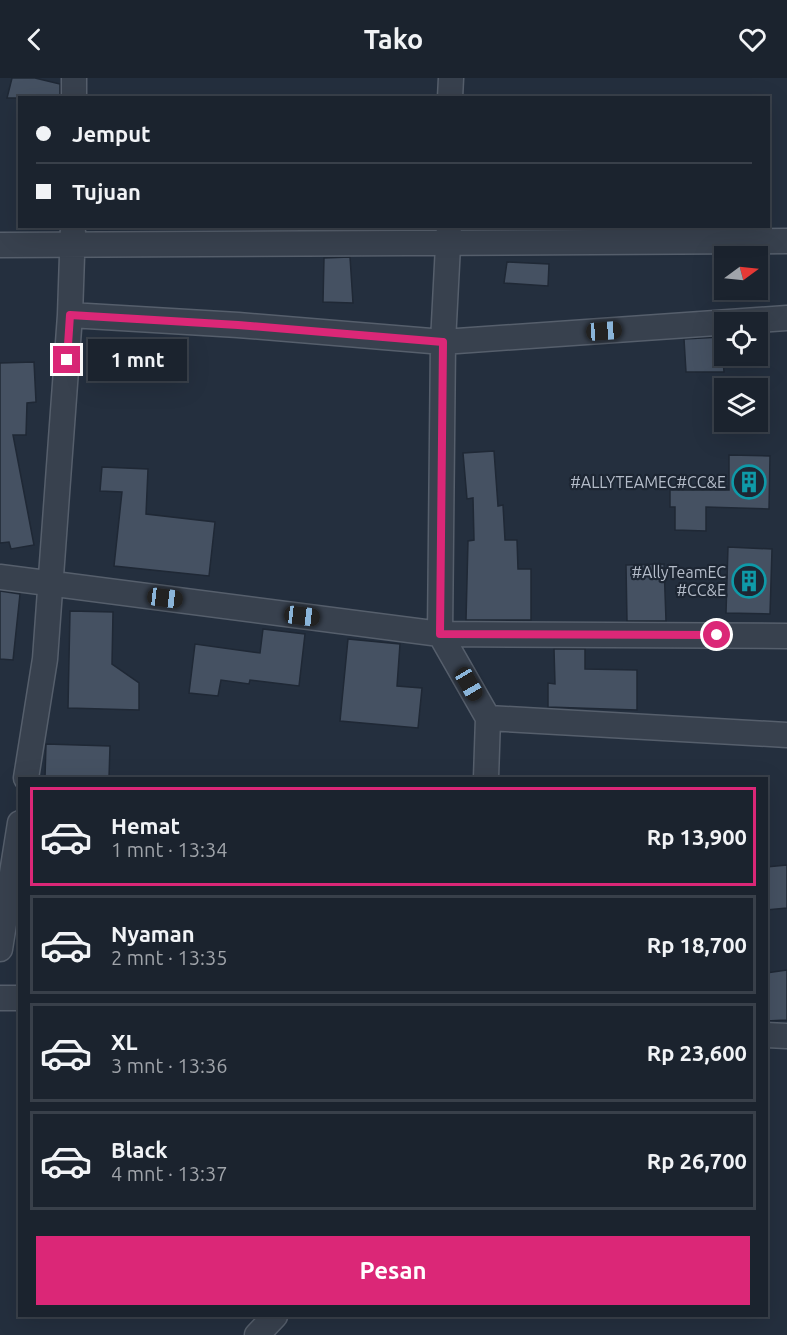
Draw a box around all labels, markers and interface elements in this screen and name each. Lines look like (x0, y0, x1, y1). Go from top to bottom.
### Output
icon: back (18, 23, 51, 56)
icon: heart (736, 23, 769, 56)
text: Tako (364, 24, 423, 54)
text: Jemput (72, 121, 151, 146)
text: Tujuan (72, 179, 141, 204)
north arrow (714, 246, 768, 300)
map controls (714, 246, 768, 432)
button: locate (714, 312, 768, 366)
car (585, 321, 623, 341)
callout: 1 mnt (88, 339, 187, 381)
route end (53, 346, 80, 373)
text: 1 mnt (111, 348, 164, 371)
button: layers (714, 378, 768, 432)
building icon: #ALLYTEAMEC#CC&E (731, 464, 767, 500)
place label: #ALLYTEAMEC#CC&E (570, 473, 726, 491)
place label: #AllyTeamEC #CC&E (631, 563, 726, 599)
building icon: #AllyTeamEC #CC&E (731, 563, 767, 599)
car (146, 587, 184, 609)
car (283, 605, 321, 627)
route start (703, 621, 730, 648)
car (452, 664, 486, 704)
icon: car (39, 810, 93, 864)
text: Hemat (111, 813, 180, 838)
text: Rp 13,900 (647, 824, 747, 849)
text: 1 mnt · 13:34 (111, 838, 228, 861)
icon: car (39, 918, 93, 972)
text: Nyaman (111, 921, 195, 946)
text: Rp 18,700 (647, 932, 747, 957)
text: 2 mnt · 13:35 (111, 946, 228, 969)
icon: car (39, 1026, 93, 1080)
text: XL (111, 1029, 138, 1054)
text: Rp 23,600 (647, 1040, 747, 1065)
text: 3 mnt · 13:36 (111, 1054, 228, 1077)
icon: car (39, 1134, 93, 1188)
text: Black (111, 1137, 168, 1162)
text: Rp 26,700 (647, 1148, 747, 1173)
text: 4 mnt · 13:37 (111, 1162, 228, 1185)
button: Pesan (36, 1236, 750, 1305)

